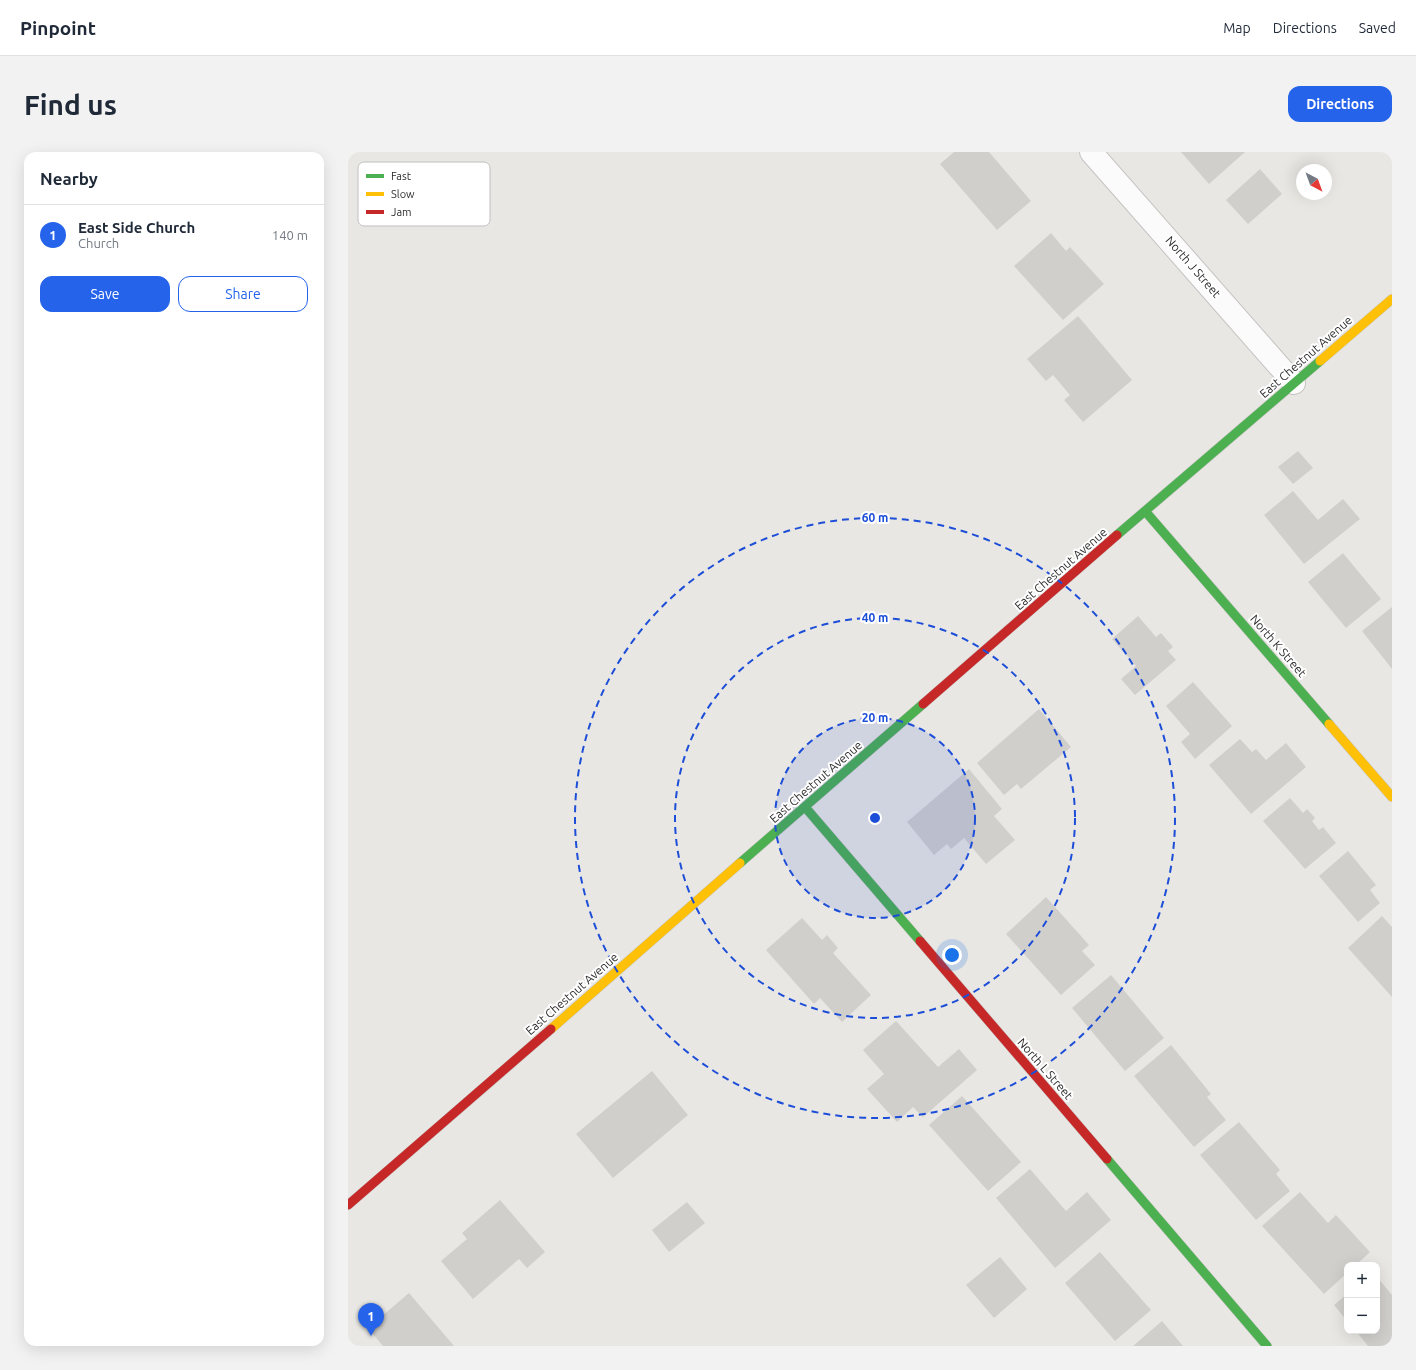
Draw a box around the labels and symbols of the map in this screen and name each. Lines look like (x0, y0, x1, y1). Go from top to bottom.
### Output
legend (358, 162, 490, 226)
north arrow (1296, 164, 1332, 200)
text: Fast (391, 170, 412, 182)
text: Slow (391, 188, 415, 200)
text: Jam (391, 206, 412, 218)
street label: North J Street (1163, 233, 1224, 300)
street label: East Chestnut Avenue (1257, 313, 1354, 400)
text: 60 m (862, 511, 888, 524)
street label: East Chestnut Avenue (1012, 525, 1109, 612)
text: 40 m (862, 611, 888, 624)
street label: North K Street (1248, 612, 1309, 680)
text: 20 m (862, 711, 888, 724)
street label: East Chestnut Avenue (767, 738, 864, 825)
centre of rings (868, 811, 882, 825)
your location (942, 945, 962, 965)
street label: East Chestnut Avenue (523, 950, 620, 1037)
street label: North L Street (1015, 1035, 1076, 1102)
pin: 1 (358, 1303, 384, 1336)

